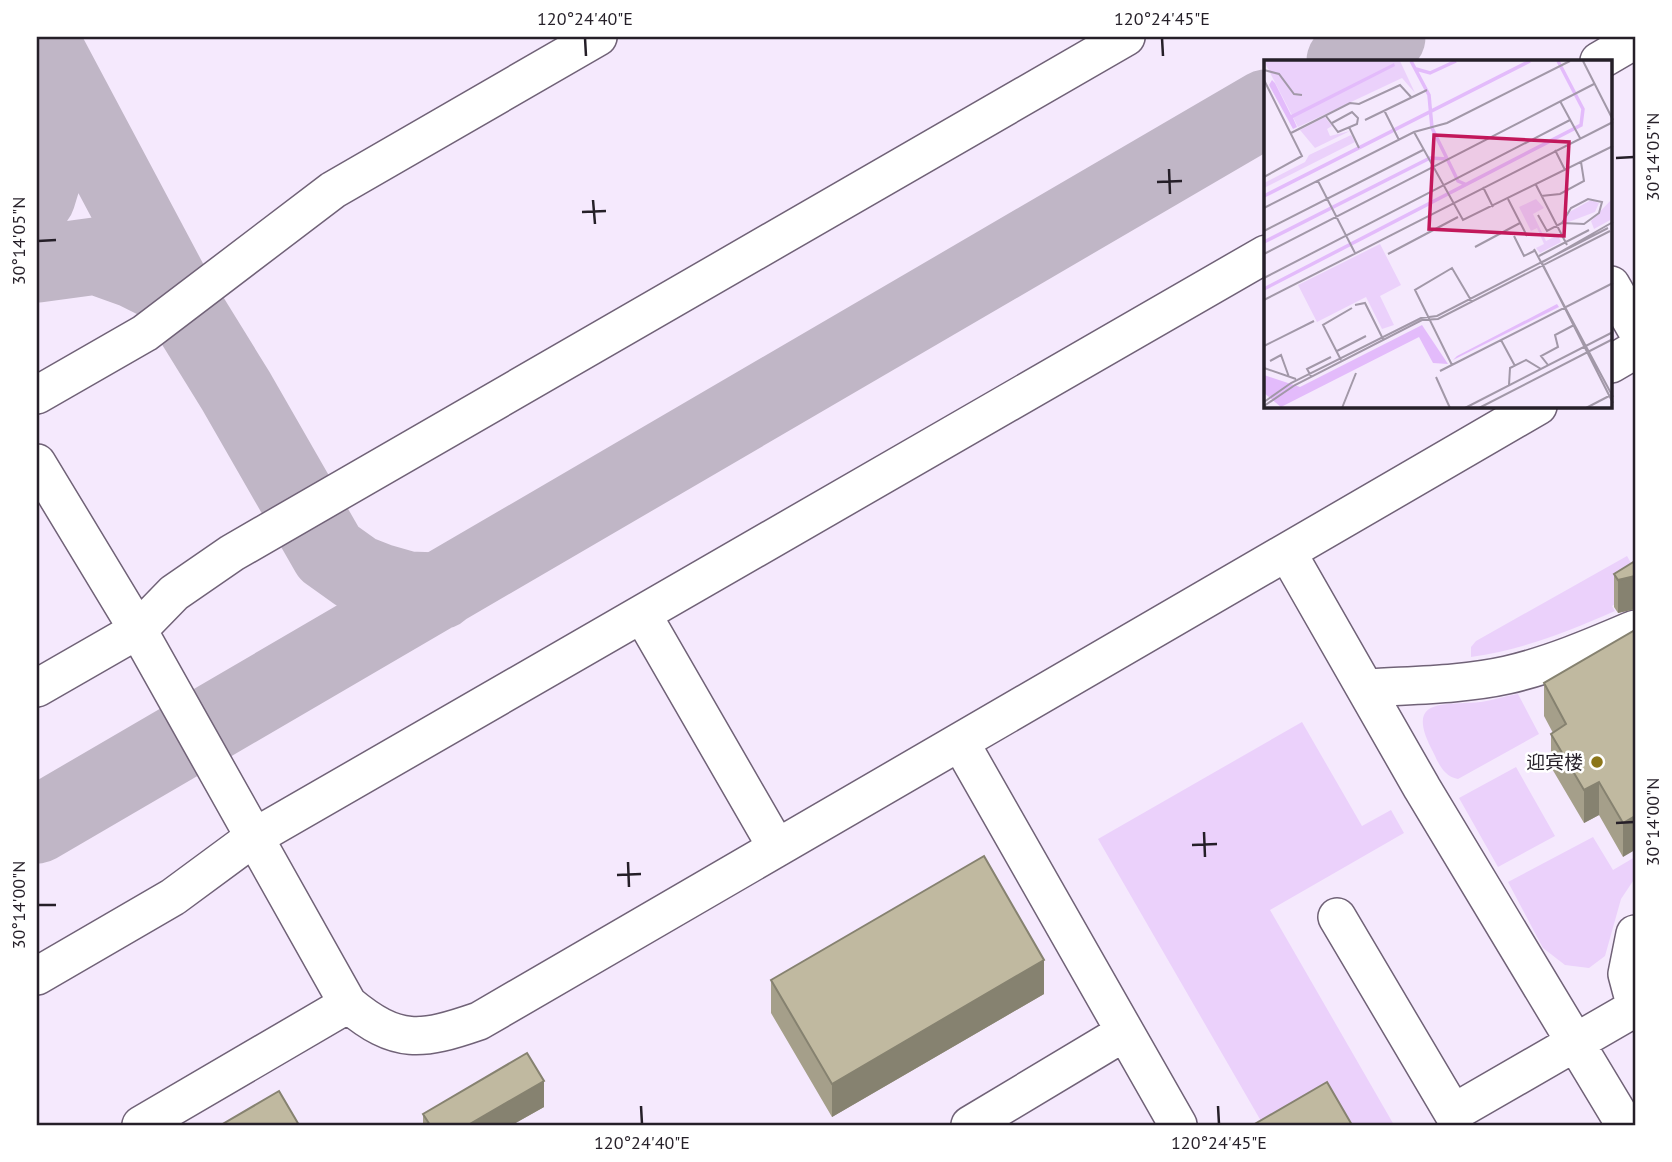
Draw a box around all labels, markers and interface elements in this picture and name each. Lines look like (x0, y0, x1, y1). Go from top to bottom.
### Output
text: 120°24'40"E (537, 7, 633, 30)
text: 120°24'45"E (1114, 7, 1210, 30)
inset map (1264, 60, 1612, 408)
text: 30°14'05"N (1641, 113, 1664, 201)
text: 30°14'05"N (7, 197, 30, 285)
place label: 迎宾楼 (1526, 750, 1583, 774)
marker: 迎宾楼 (1589, 754, 1605, 770)
text: 30°14'00"N (1641, 778, 1664, 866)
text: 30°14'00"N (7, 861, 30, 949)
text: 120°24'40"E (594, 1131, 690, 1154)
text: 120°24'45"E (1171, 1131, 1267, 1154)

